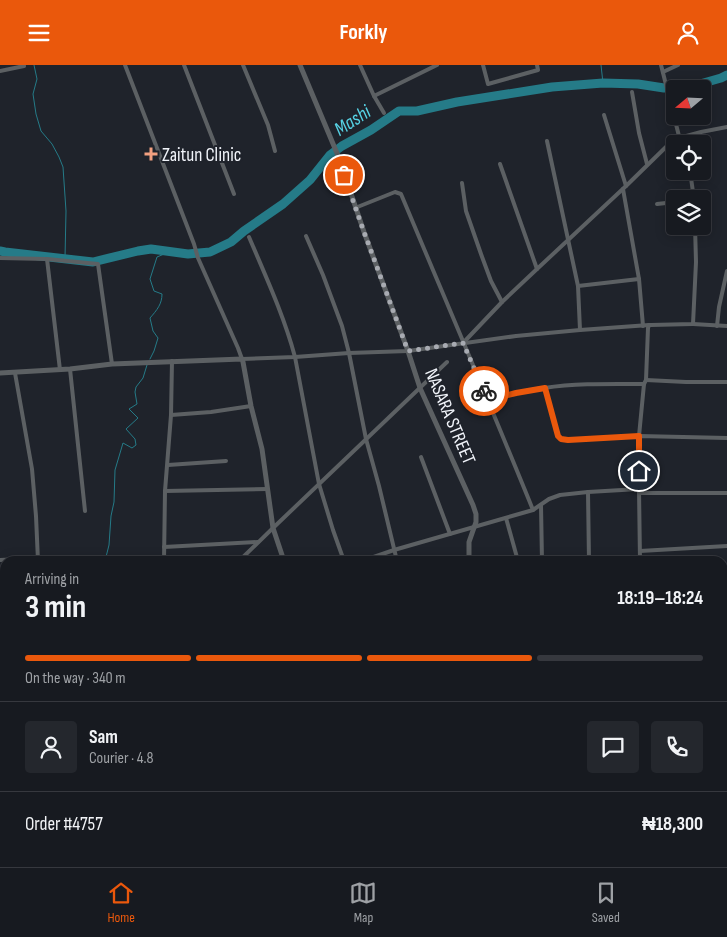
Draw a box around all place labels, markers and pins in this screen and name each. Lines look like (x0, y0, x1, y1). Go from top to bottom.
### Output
place label: Zaitun Clinic (162, 144, 241, 167)
marker: Zaitun Clinic (144, 147, 158, 161)
pin (323, 154, 365, 196)
pin (618, 450, 660, 492)

